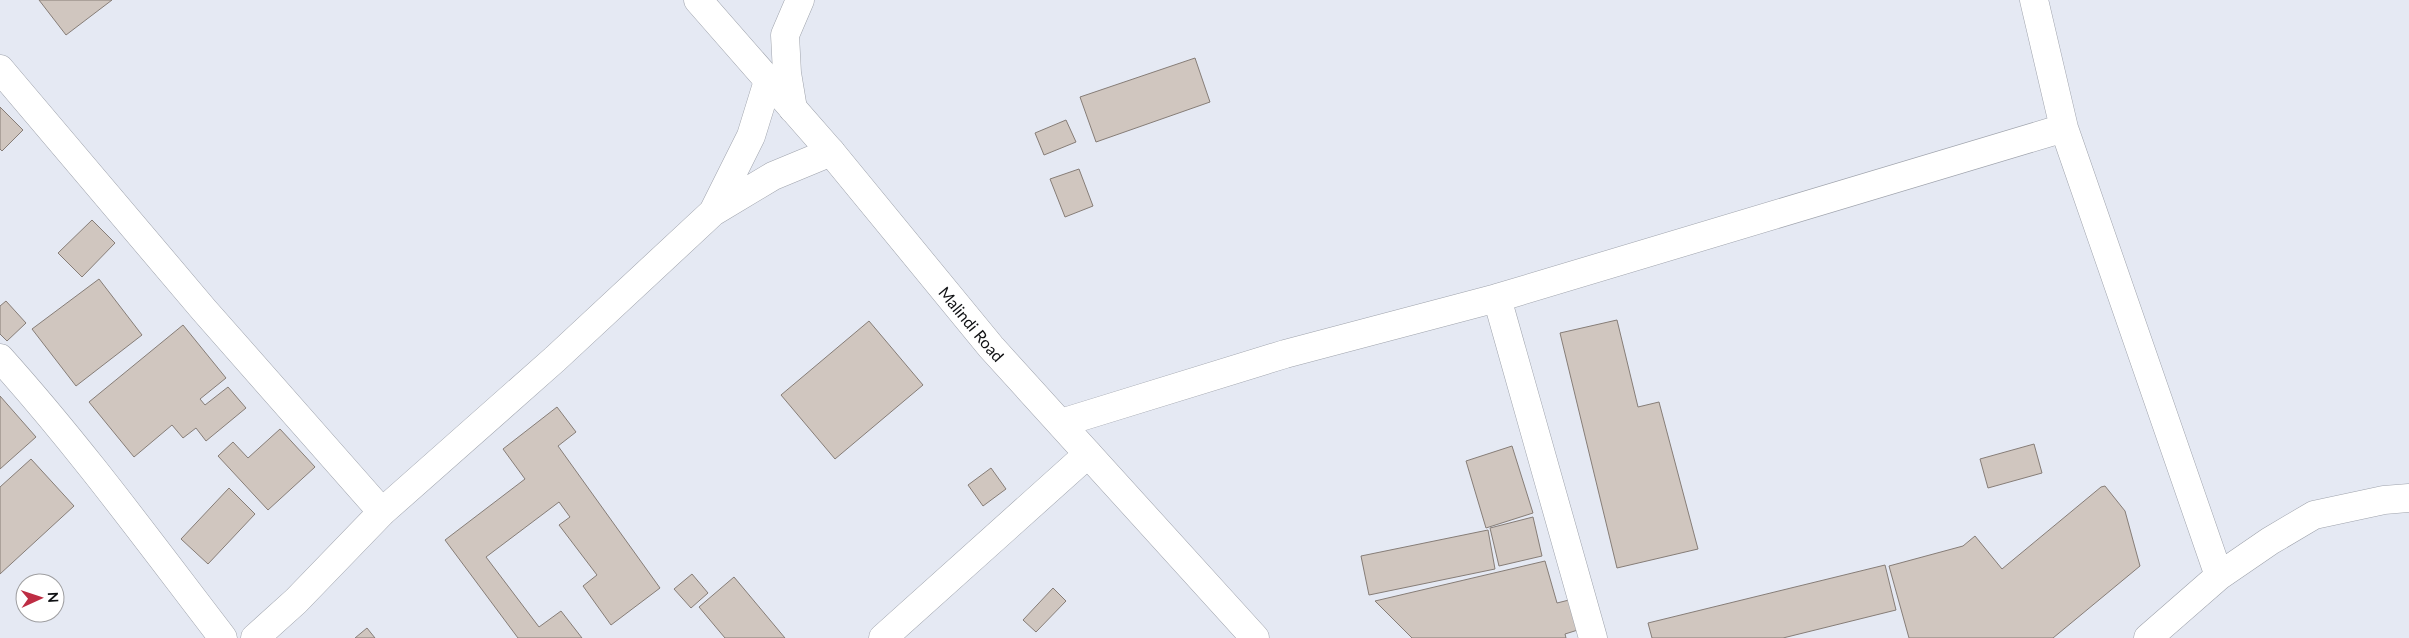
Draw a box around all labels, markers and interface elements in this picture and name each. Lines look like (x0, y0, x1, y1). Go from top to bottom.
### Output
street label: Malindi Road (935, 282, 1009, 365)
north arrow (15, 573, 65, 623)
text: N (45, 591, 62, 603)

